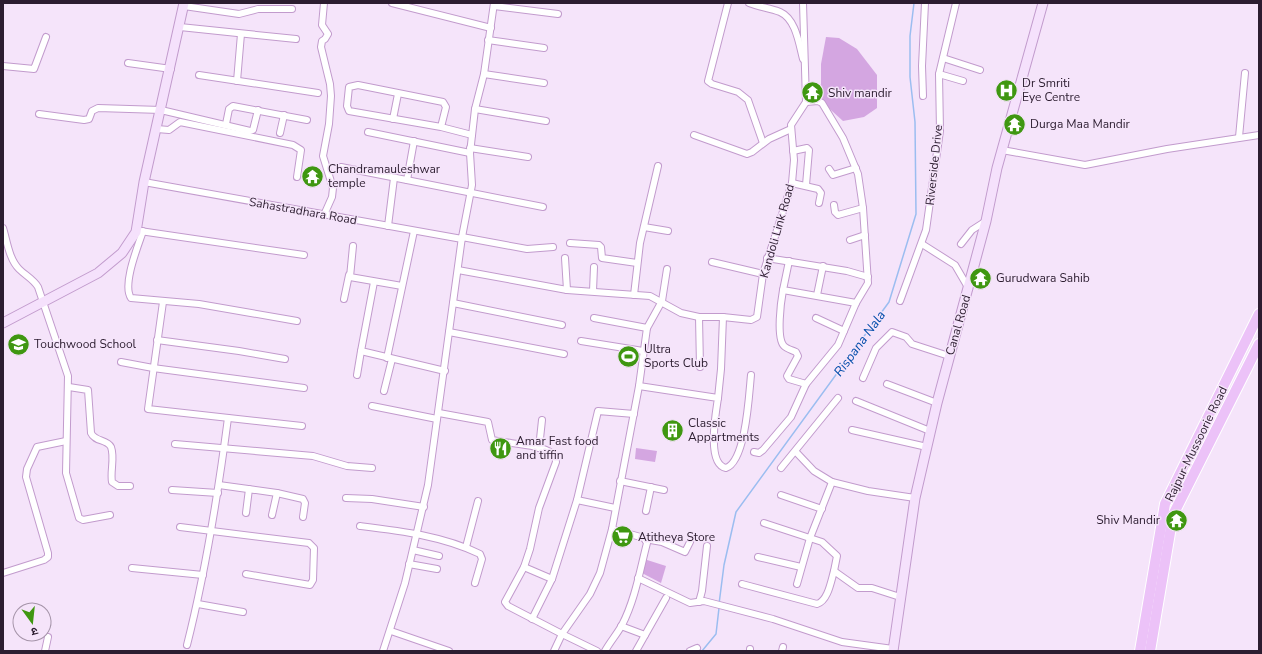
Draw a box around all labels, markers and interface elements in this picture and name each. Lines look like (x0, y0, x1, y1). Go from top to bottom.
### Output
place label: Dr Smriti Eye Centre (1022, 75, 1080, 105)
hospital icon: Dr Smriti Eye Centre (993, 77, 1019, 103)
temple icon: Shiv mandir (800, 80, 826, 106)
place label: Shiv mandir (828, 85, 892, 101)
temple icon: Durga Maa Mandir (1001, 111, 1027, 137)
place label: Durga Maa Mandir (1030, 116, 1131, 132)
street label: Riverside Drive (922, 124, 946, 206)
place label: Chandramauleshwar temple (328, 161, 441, 191)
temple icon: Chandramauleshwar temple (299, 163, 325, 189)
street label: Kandoli Link Road (756, 182, 798, 280)
street label: Sahastradhara Road (248, 194, 358, 228)
temple icon: Gurudwara Sahib (968, 265, 994, 291)
place label: Gurudwara Sahib (996, 270, 1090, 286)
street label: Canal Road (942, 293, 974, 357)
water label: Rispana Nala (830, 307, 890, 380)
school or university icon: Touchwood School (6, 331, 32, 357)
place label: Touchwood School (34, 336, 137, 352)
place label: Ultra Sports Club (644, 341, 708, 371)
sports icon: Ultra Sports Club (616, 343, 642, 369)
street label: Rajpur-Mussoorie Road (1161, 384, 1231, 504)
place label: Classic Appartments (688, 415, 760, 445)
building icon: Classic Appartments (660, 417, 686, 443)
place label: Amar Fast food and tiffin (516, 433, 599, 463)
restaurant icon: Amar Fast food and tiffin (488, 435, 514, 461)
temple icon: Shiv Mandir (1163, 507, 1189, 533)
place label: Shiv Mandir (1096, 512, 1161, 528)
supermarket icon: Atitheya Store (610, 524, 636, 550)
place label: Atitheya Store (638, 529, 715, 545)
north arrow (12, 602, 52, 642)
text: उ (29, 623, 40, 639)

